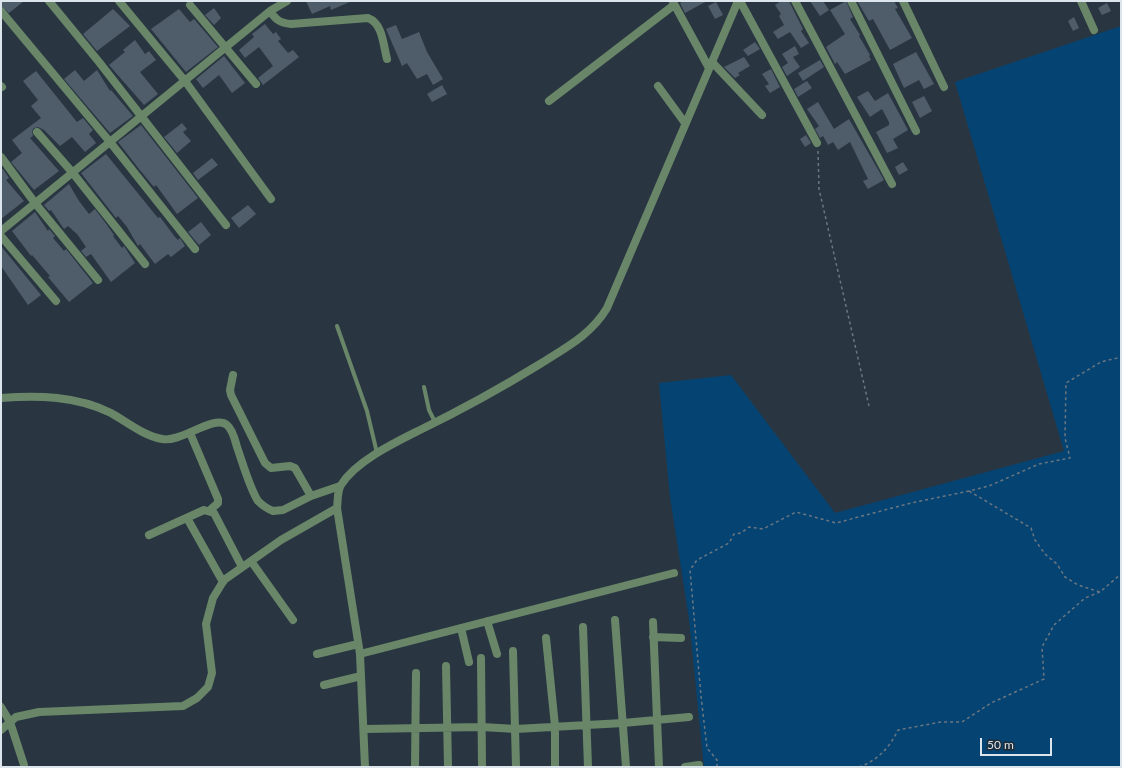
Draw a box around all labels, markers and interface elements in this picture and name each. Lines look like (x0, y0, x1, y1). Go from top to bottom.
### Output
scale bar (982, 730, 1054, 756)
text: 50 m (987, 737, 1014, 752)

